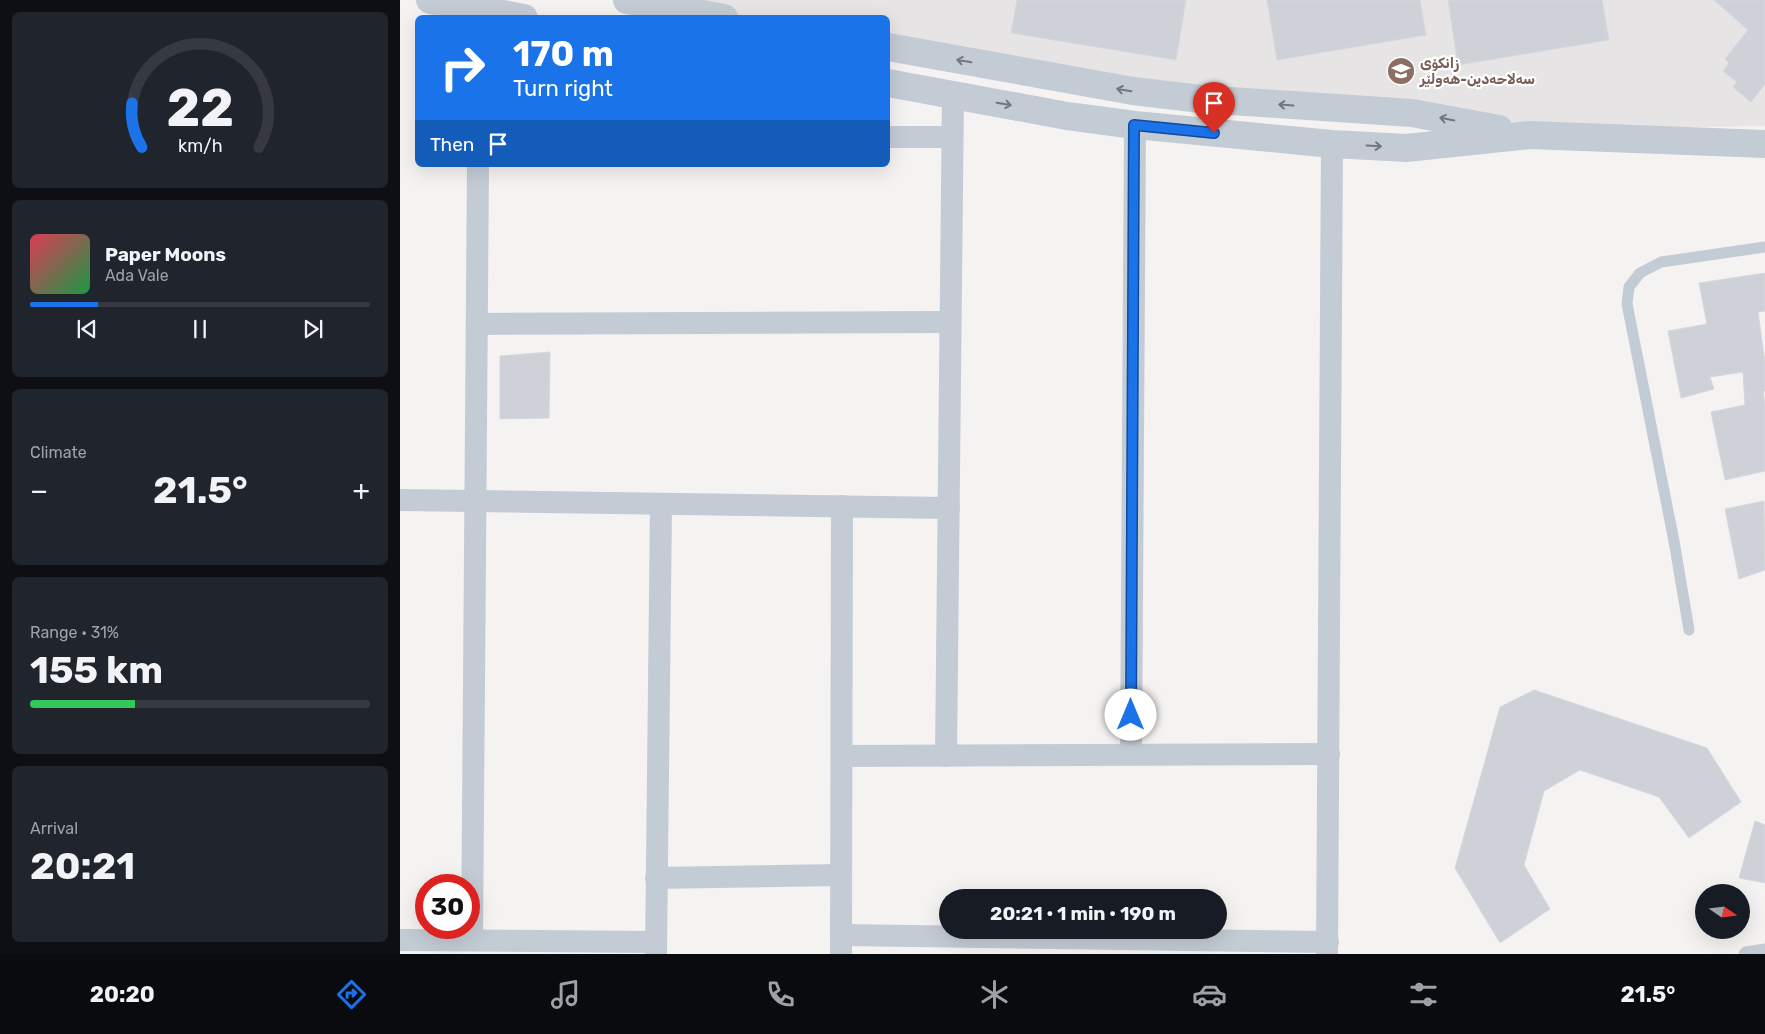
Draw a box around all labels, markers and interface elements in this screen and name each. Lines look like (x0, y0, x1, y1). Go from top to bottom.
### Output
text: 170 m (513, 33, 614, 75)
icon: right (430, 35, 495, 100)
place label: زانکۆی سەلاحەدین-هەولێر (1419, 55, 1535, 88)
one-way arrow (956, 56, 972, 66)
school or university icon: زانکۆی سەلاحەدین-هەولێر (1386, 56, 1416, 86)
text: Turn right (513, 75, 613, 102)
text: 22 (166, 77, 234, 139)
pin (1193, 82, 1235, 133)
one-way arrow (1116, 84, 1132, 94)
icon: arrive (1200, 89, 1228, 117)
one-way arrow (996, 100, 1012, 110)
one-way arrow (1278, 100, 1294, 109)
one-way arrow (1440, 114, 1456, 124)
icon: arrive (484, 130, 512, 158)
text: Then (430, 133, 474, 156)
text: km/h (178, 135, 222, 156)
one-way arrow (1366, 141, 1382, 151)
text: Paper Moons (105, 243, 226, 266)
text: Ada Vale (105, 266, 169, 285)
icon: previous (73, 315, 101, 343)
icon: pause (186, 315, 214, 343)
icon: next (299, 315, 327, 343)
text: Climate (30, 443, 87, 462)
text: 21.5° (153, 467, 248, 513)
text: − (30, 474, 48, 507)
text: + (353, 474, 370, 507)
text: Range · 31% (30, 623, 119, 642)
text: 155 km (30, 647, 163, 693)
position arrow (1104, 688, 1156, 740)
text: Arrival (30, 819, 78, 838)
text: 20:21 (30, 843, 135, 889)
speed limit sign: 30 (415, 874, 480, 939)
north arrow (1695, 884, 1750, 939)
map controls (1695, 884, 1750, 939)
text: 20:21 · 1 min · 190 m (990, 902, 1176, 925)
icon: directions (334, 977, 369, 1012)
icon: music (548, 977, 583, 1012)
icon: phone (763, 977, 798, 1012)
icon: climate (977, 977, 1012, 1012)
icon: car (1192, 977, 1227, 1012)
icon: filters (1406, 977, 1441, 1012)
text: 20:20 (90, 981, 155, 1008)
text: 21.5° (1621, 981, 1675, 1008)

